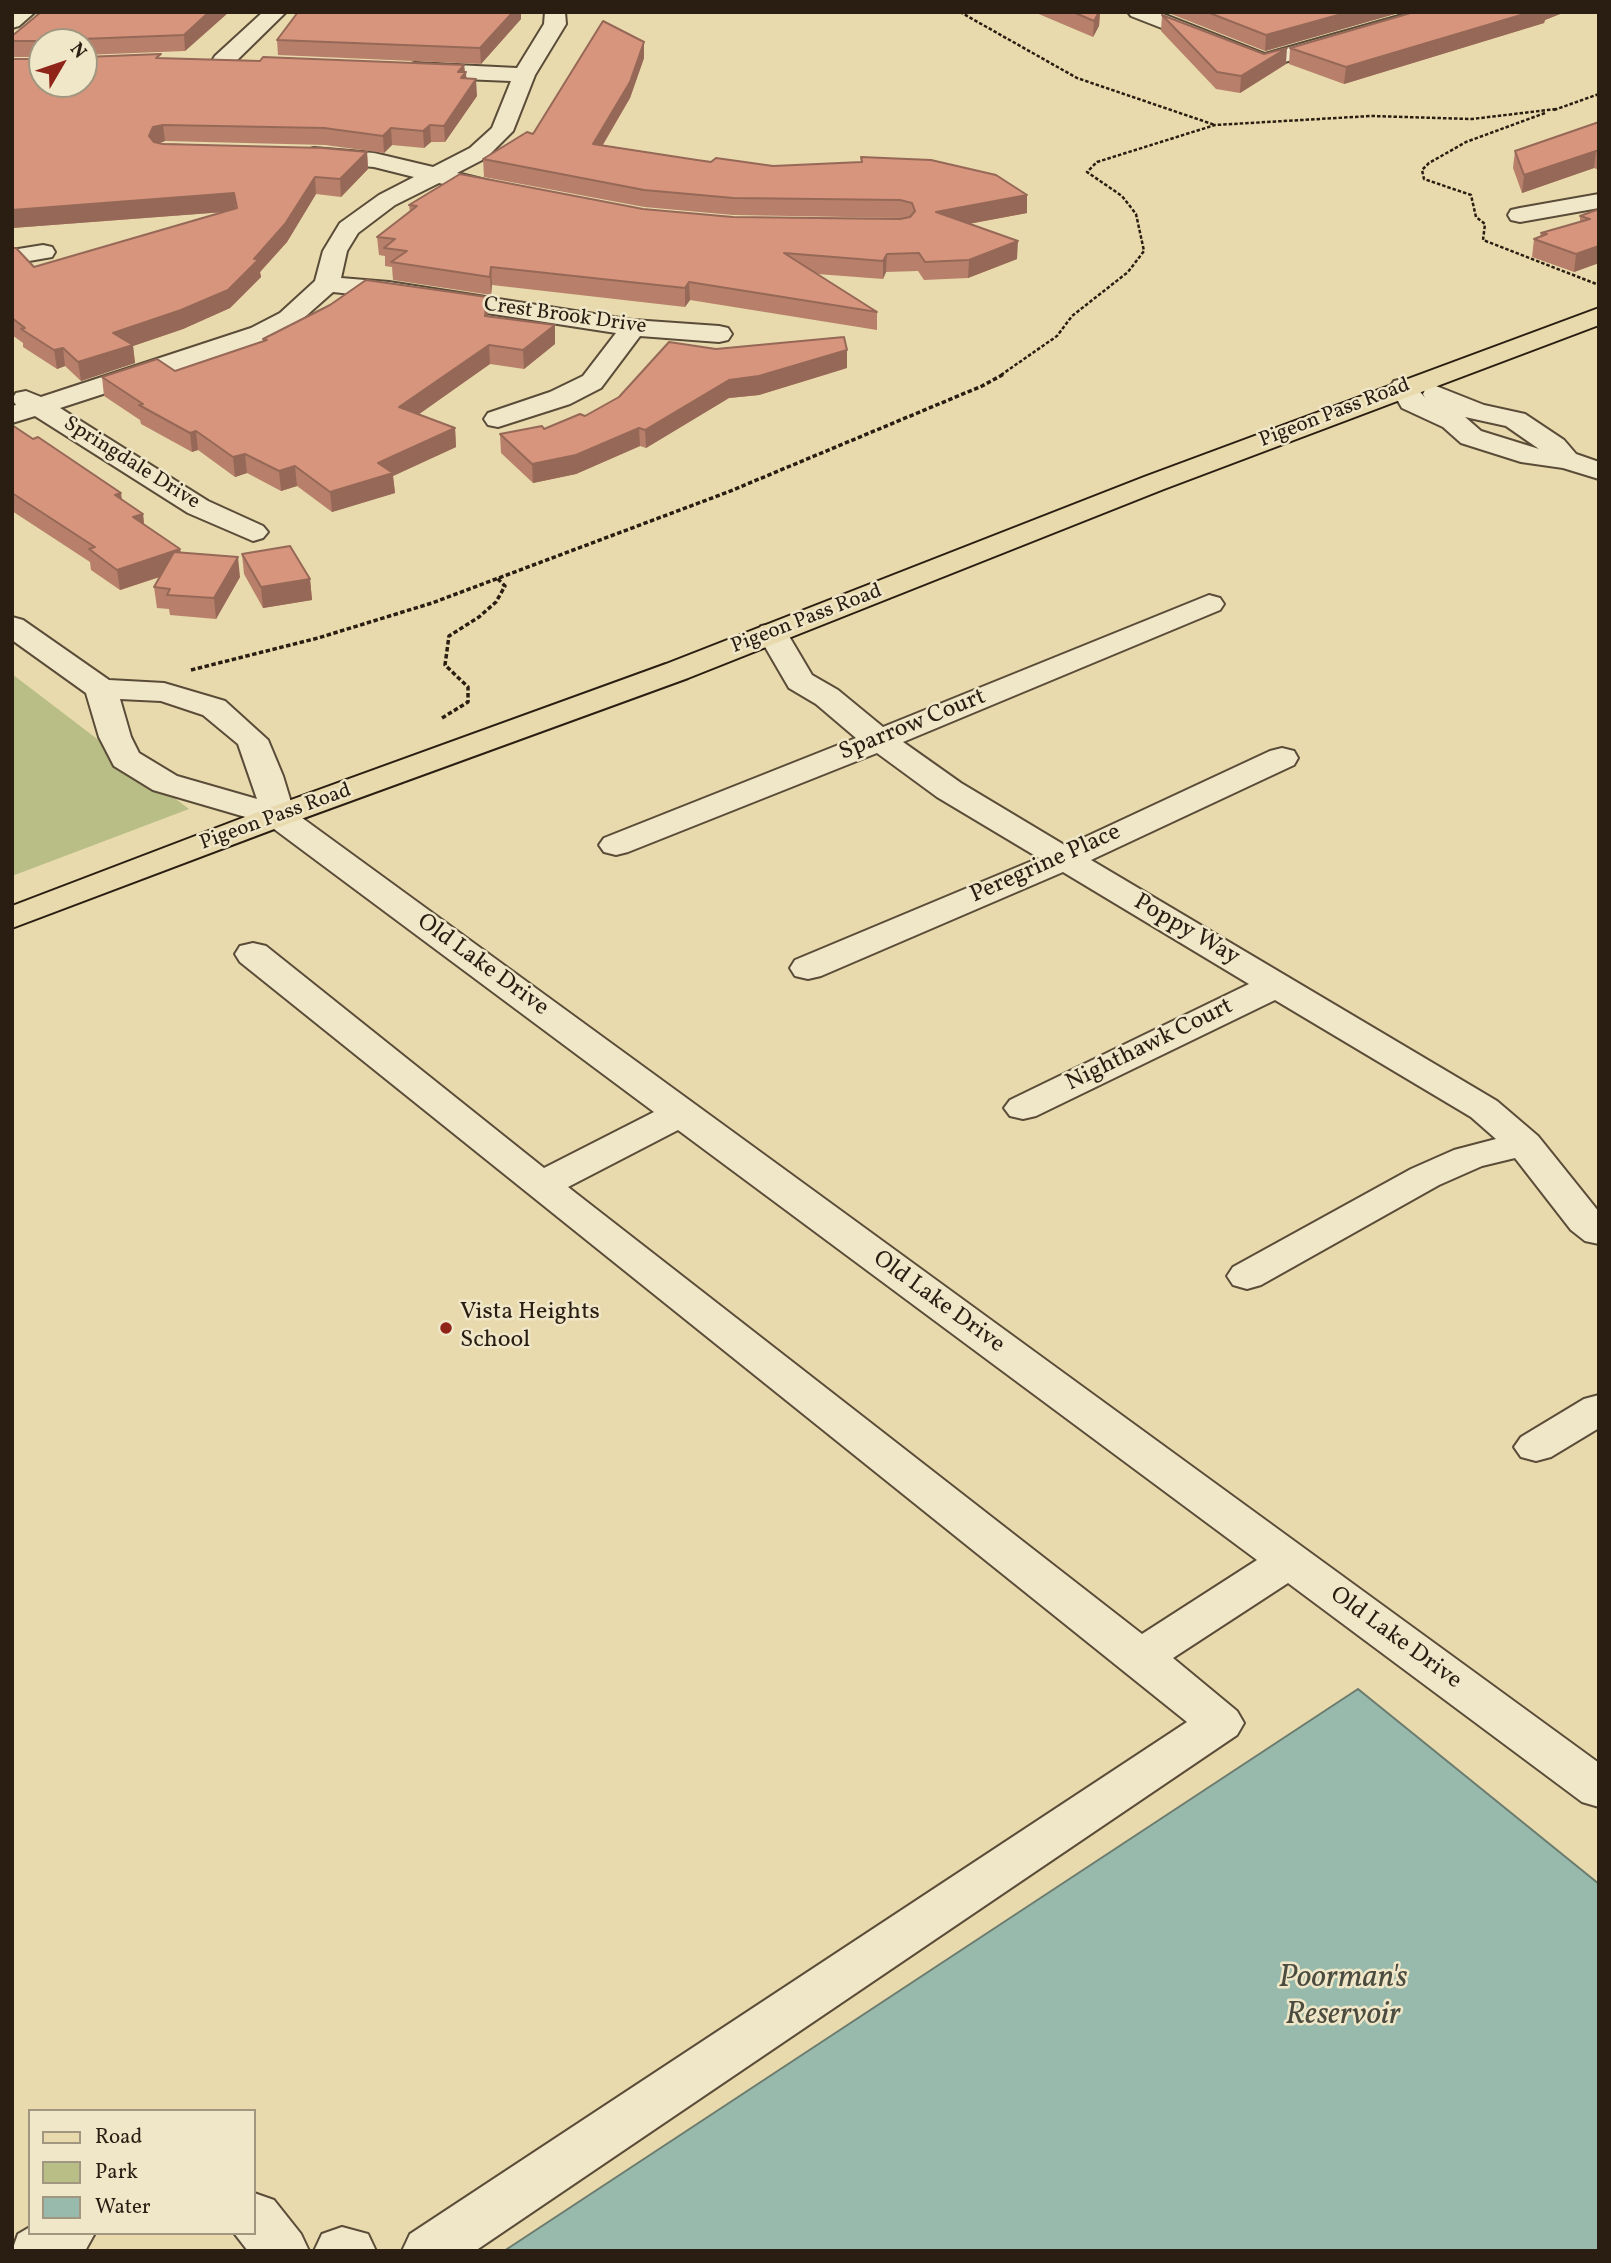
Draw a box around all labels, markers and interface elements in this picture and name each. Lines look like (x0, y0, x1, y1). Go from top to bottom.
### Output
north arrow (28, 28, 98, 98)
text: N (63, 37, 92, 65)
street label: Crest Brook Drive (482, 293, 648, 341)
street label: Pigeon Pass Road (1256, 374, 1414, 454)
street label: Springdale Drive (58, 412, 204, 516)
street label: Pigeon Pass Road (728, 580, 886, 660)
street label: Sparrow Court (836, 684, 990, 768)
street label: Pigeon Pass Road (197, 779, 355, 857)
street label: Peregrine Place (966, 819, 1126, 911)
street label: Poppy Way (1128, 889, 1244, 973)
street label: Old Lake Drive (410, 909, 554, 1023)
street label: Nighthawk Court (1062, 993, 1238, 1099)
street label: Old Lake Drive (866, 1246, 1010, 1360)
place label: Vista Heights School (460, 1300, 600, 1356)
marker: Vista Heights School (438, 1320, 454, 1336)
street label: Old Lake Drive (1323, 1582, 1467, 1696)
water label: Poorman's Reservoir (1279, 1961, 1407, 2036)
legend (28, 2109, 256, 2235)
text: Road (95, 2123, 142, 2152)
text: Park (95, 2158, 138, 2187)
text: Water (95, 2193, 151, 2222)

